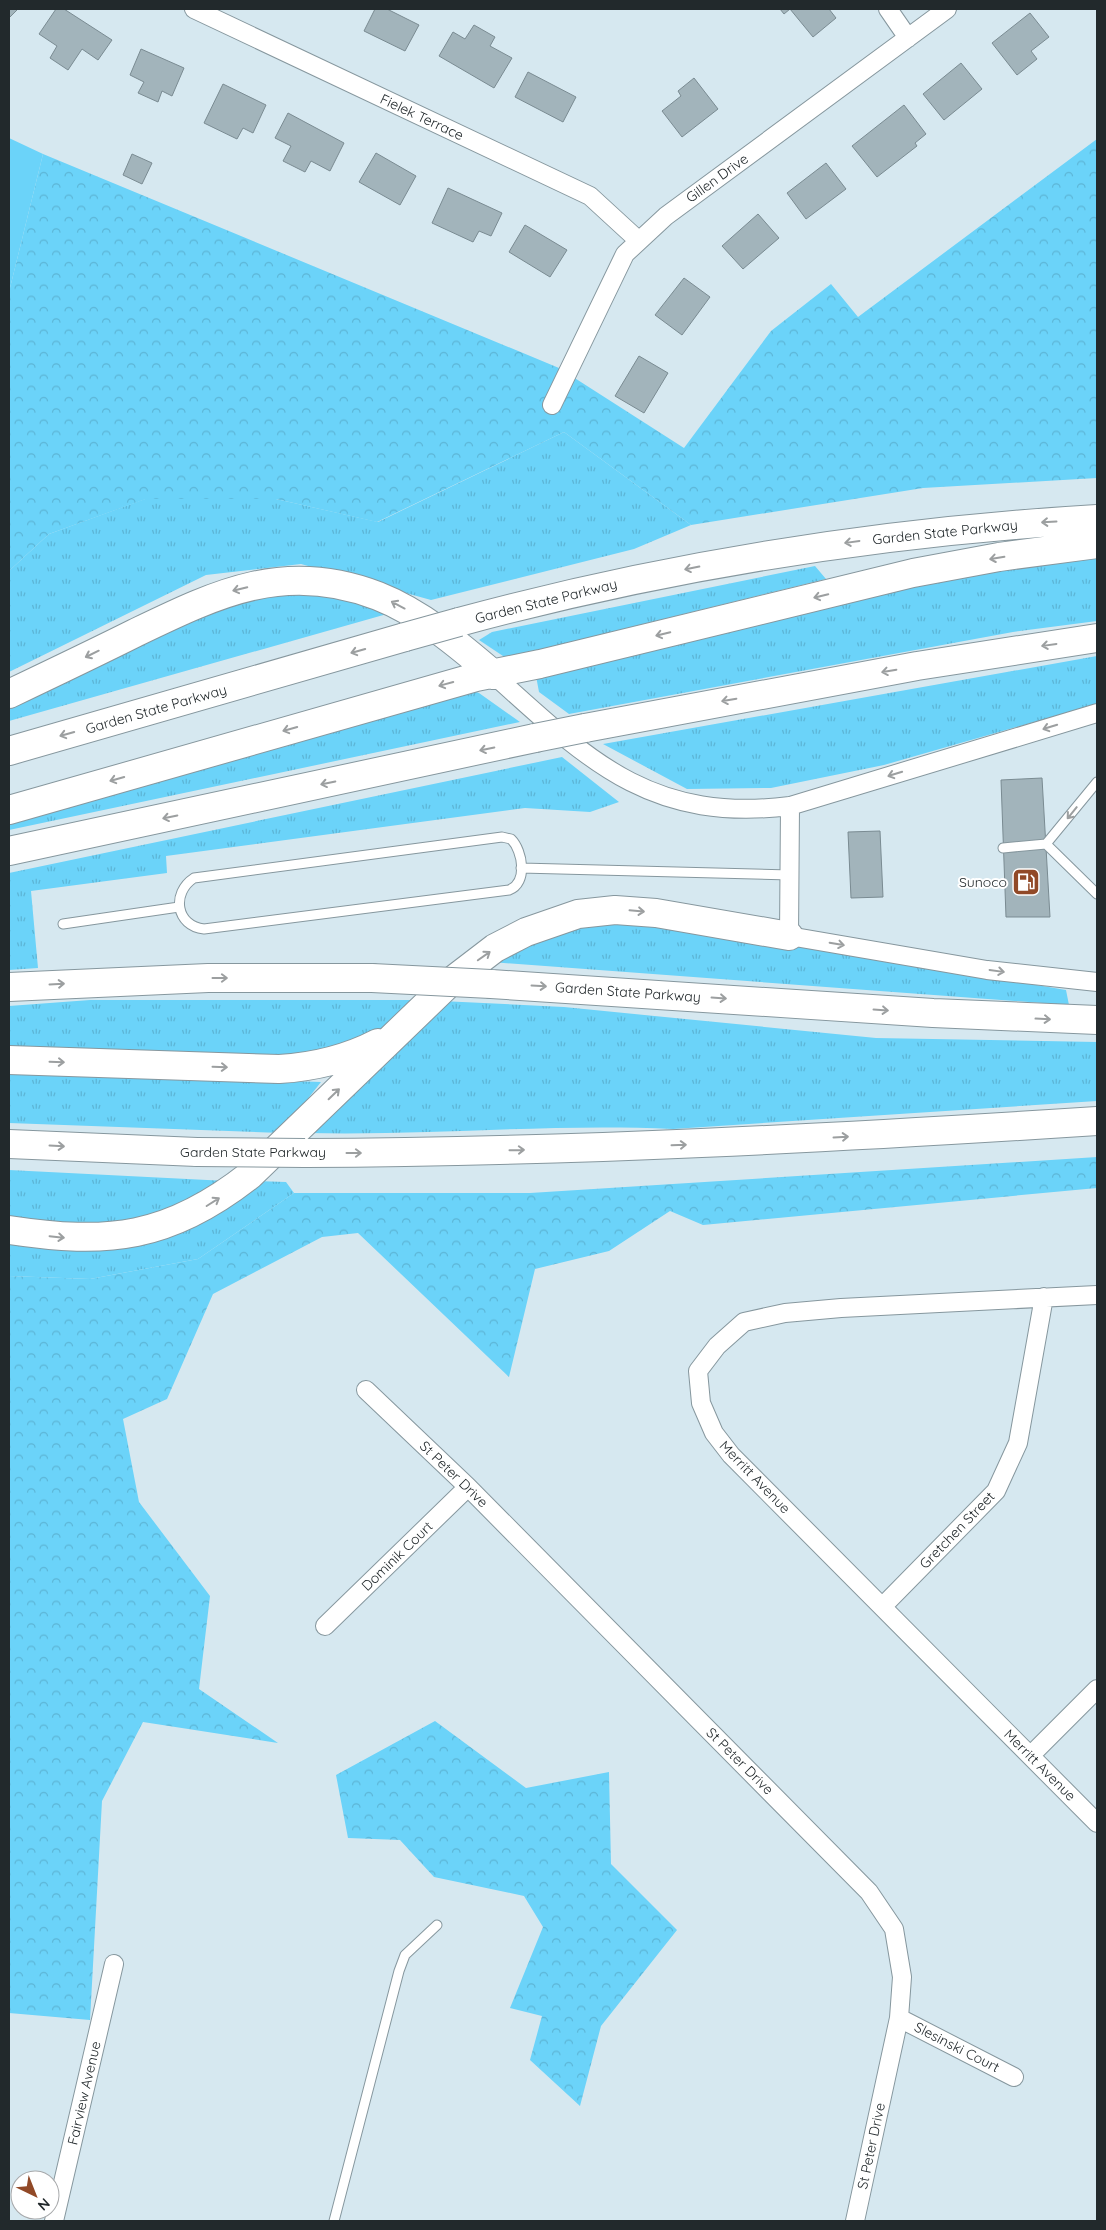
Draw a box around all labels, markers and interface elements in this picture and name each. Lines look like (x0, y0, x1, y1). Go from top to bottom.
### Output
street label: Fielek Terrace (377, 90, 467, 144)
street label: Gillen Drive (682, 149, 752, 207)
street label: Garden State Parkway (871, 515, 1019, 549)
one-way arrow (1041, 517, 1057, 526)
one-way arrow (845, 537, 861, 547)
one-way arrow (989, 553, 1005, 563)
one-way arrow (684, 564, 700, 574)
street label: Garden State Parkway (473, 575, 619, 627)
one-way arrow (232, 584, 248, 594)
one-way arrow (814, 591, 830, 601)
one-way arrow (390, 600, 405, 610)
one-way arrow (656, 630, 672, 639)
one-way arrow (1041, 640, 1057, 650)
one-way arrow (350, 646, 366, 656)
one-way arrow (85, 650, 100, 659)
one-way arrow (881, 667, 897, 677)
street label: Garden State Parkway (83, 680, 229, 738)
one-way arrow (438, 680, 454, 690)
one-way arrow (721, 695, 737, 705)
one-way arrow (1043, 722, 1059, 732)
one-way arrow (282, 725, 298, 735)
one-way arrow (60, 730, 76, 739)
one-way arrow (480, 744, 496, 754)
one-way arrow (887, 770, 903, 780)
one-way arrow (109, 775, 125, 785)
one-way arrow (321, 778, 337, 788)
one-way arrow (1066, 806, 1077, 819)
one-way arrow (162, 813, 178, 822)
fuel station icon: Sunoco (1011, 867, 1041, 897)
place label: Sunoco (959, 873, 1007, 891)
one-way arrow (628, 907, 644, 916)
one-way arrow (829, 940, 845, 950)
one-way arrow (477, 951, 491, 961)
one-way arrow (989, 966, 1005, 976)
one-way arrow (212, 973, 228, 983)
street label: Garden State Parkway (555, 978, 701, 1006)
one-way arrow (49, 980, 65, 989)
one-way arrow (531, 982, 547, 991)
one-way arrow (711, 994, 727, 1003)
one-way arrow (873, 1005, 889, 1014)
one-way arrow (1035, 1014, 1051, 1023)
one-way arrow (49, 1057, 65, 1066)
one-way arrow (212, 1062, 228, 1072)
one-way arrow (327, 1088, 340, 1100)
one-way arrow (833, 1133, 849, 1142)
one-way arrow (671, 1140, 687, 1149)
one-way arrow (49, 1142, 65, 1151)
street label: Garden State Parkway (180, 1143, 326, 1161)
one-way arrow (508, 1145, 524, 1155)
one-way arrow (346, 1148, 362, 1158)
one-way arrow (205, 1197, 219, 1207)
one-way arrow (49, 1232, 65, 1241)
street label: St Peter Drive (416, 1437, 492, 1511)
street label: Merritt Avenue (716, 1437, 794, 1517)
street label: Gretchen Street (916, 1487, 999, 1572)
street label: Dominik Court (357, 1517, 437, 1595)
street label: St Peter Drive (703, 1724, 778, 1799)
street label: Merritt Avenue (1000, 1725, 1080, 1805)
street label: Slesinski Court (911, 2018, 1003, 2076)
street label: Fairview Avenue (63, 2039, 105, 2147)
street label: St Peter Drive (853, 2101, 889, 2191)
north arrow (10, 2170, 60, 2220)
text: N (34, 2194, 54, 2215)

